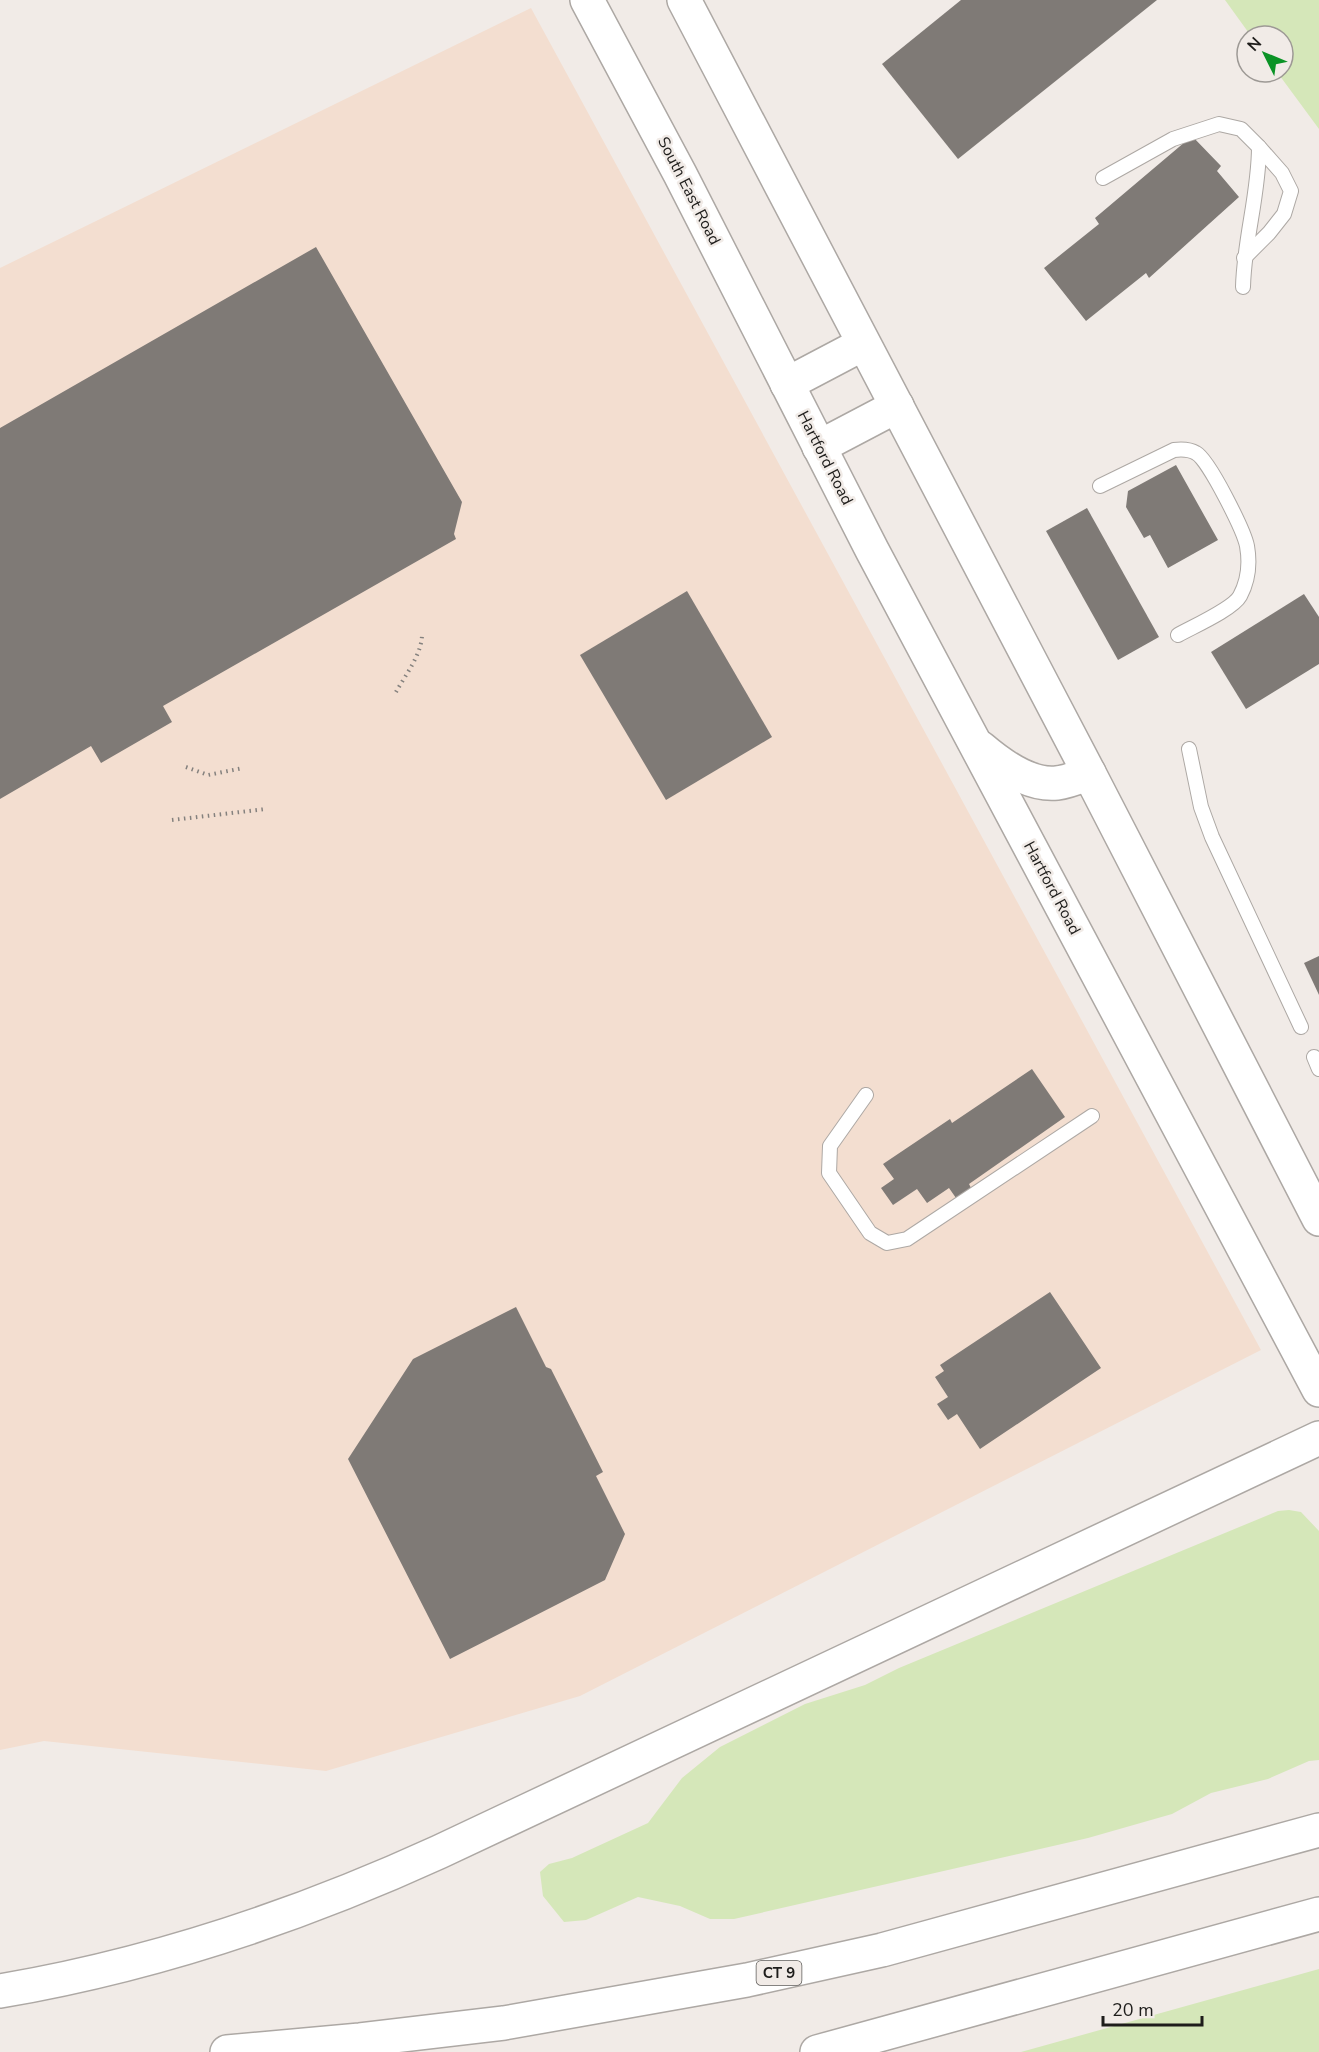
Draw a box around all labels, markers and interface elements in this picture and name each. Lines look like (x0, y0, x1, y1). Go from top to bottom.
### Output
north arrow (1235, 24, 1295, 84)
text: N (1243, 33, 1267, 56)
street label: South East Road (652, 133, 726, 249)
street label: Hartford Road (792, 407, 858, 509)
street label: Hartford Road (1018, 837, 1086, 939)
road number: CT 9 (756, 1961, 802, 1985)
scale bar (1103, 1989, 1202, 2027)
text: 20 m (1112, 1998, 1154, 2022)

